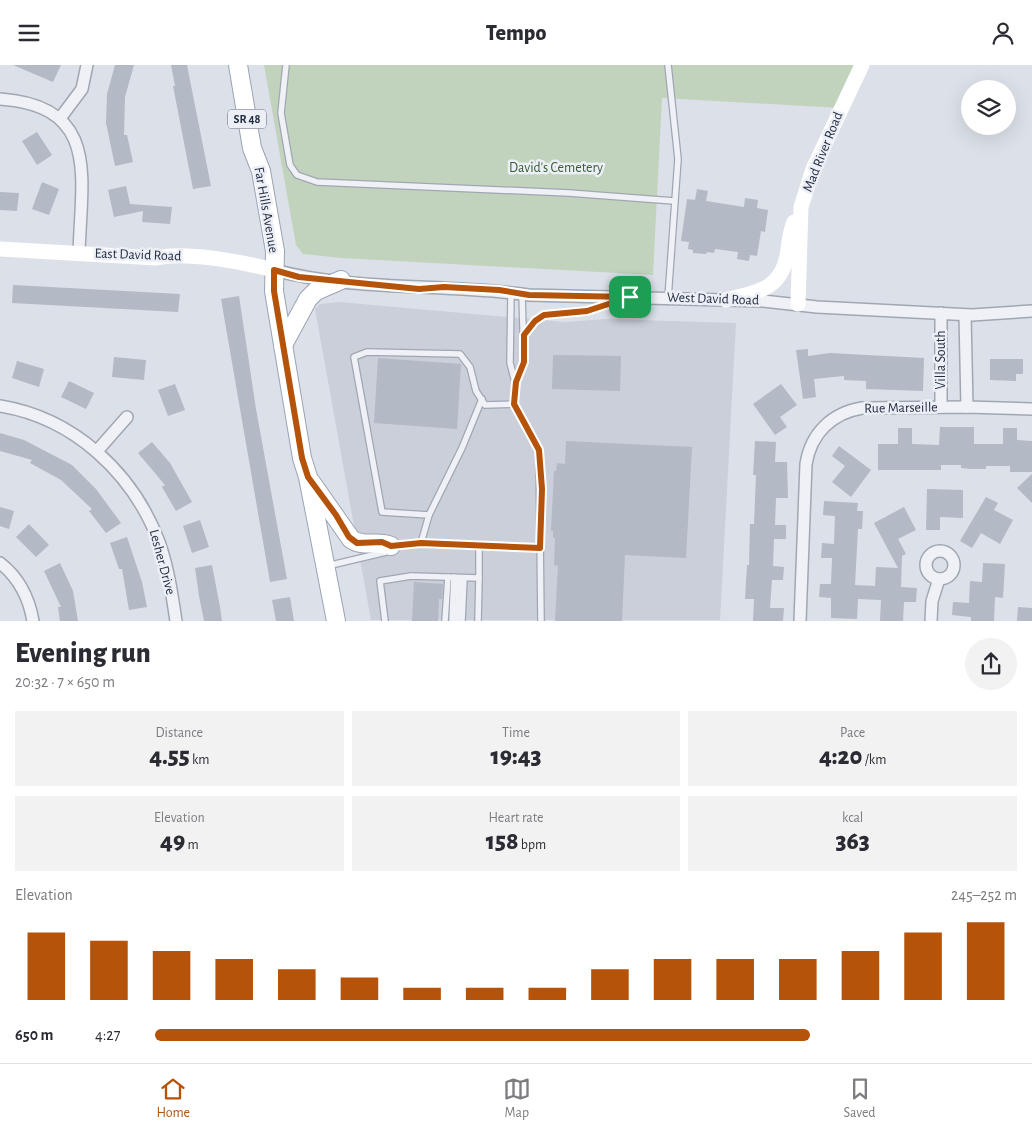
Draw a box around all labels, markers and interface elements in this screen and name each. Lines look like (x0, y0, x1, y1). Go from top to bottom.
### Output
icon: menu (15, 19, 43, 47)
icon: person (989, 19, 1017, 47)
text: Tempo (486, 22, 546, 44)
map controls (961, 80, 1016, 135)
button: layers (961, 80, 1016, 135)
road number: SR 48 (228, 109, 266, 129)
street label: Mad River Road (801, 110, 845, 194)
park label: David's Cemetery (509, 161, 603, 175)
street label: Far Hills Avenue (252, 166, 280, 254)
street label: East David Road (94, 246, 182, 264)
pin (609, 276, 651, 318)
icon: arrive (616, 283, 644, 311)
street label: West David Road (667, 290, 759, 308)
street label: Villa South (934, 330, 948, 390)
street label: Rue Marseille (864, 400, 938, 416)
street label: Lesher Drive (147, 528, 177, 596)
button: share (965, 638, 1017, 690)
text: Evening run (15, 640, 151, 668)
text: 20:32 · 7 × 650 m (15, 674, 115, 690)
text: Distance (156, 726, 203, 740)
text: Time (502, 726, 530, 740)
text: Pace (840, 726, 865, 740)
text: 4.55 (149, 744, 190, 769)
text: 19:43 (491, 744, 541, 769)
text: 4:20 (819, 744, 862, 769)
text: km (190, 753, 210, 767)
text: /km (862, 753, 886, 767)
text: Elevation (154, 811, 205, 825)
text: Heart rate (489, 811, 543, 825)
text: kcal (842, 811, 863, 825)
text: 49 (160, 829, 185, 854)
text: 158 (486, 829, 518, 854)
text: 363 (836, 829, 870, 854)
text: m (185, 838, 199, 852)
text: bpm (518, 838, 546, 852)
text: Elevation (15, 887, 73, 903)
text: 245–252 m (951, 887, 1017, 903)
text: 650 m (15, 1027, 53, 1043)
text: 4:27 (95, 1027, 120, 1043)
tab: Home (156, 1075, 190, 1122)
tab: Map (503, 1075, 531, 1122)
tab: Saved (844, 1075, 876, 1122)

